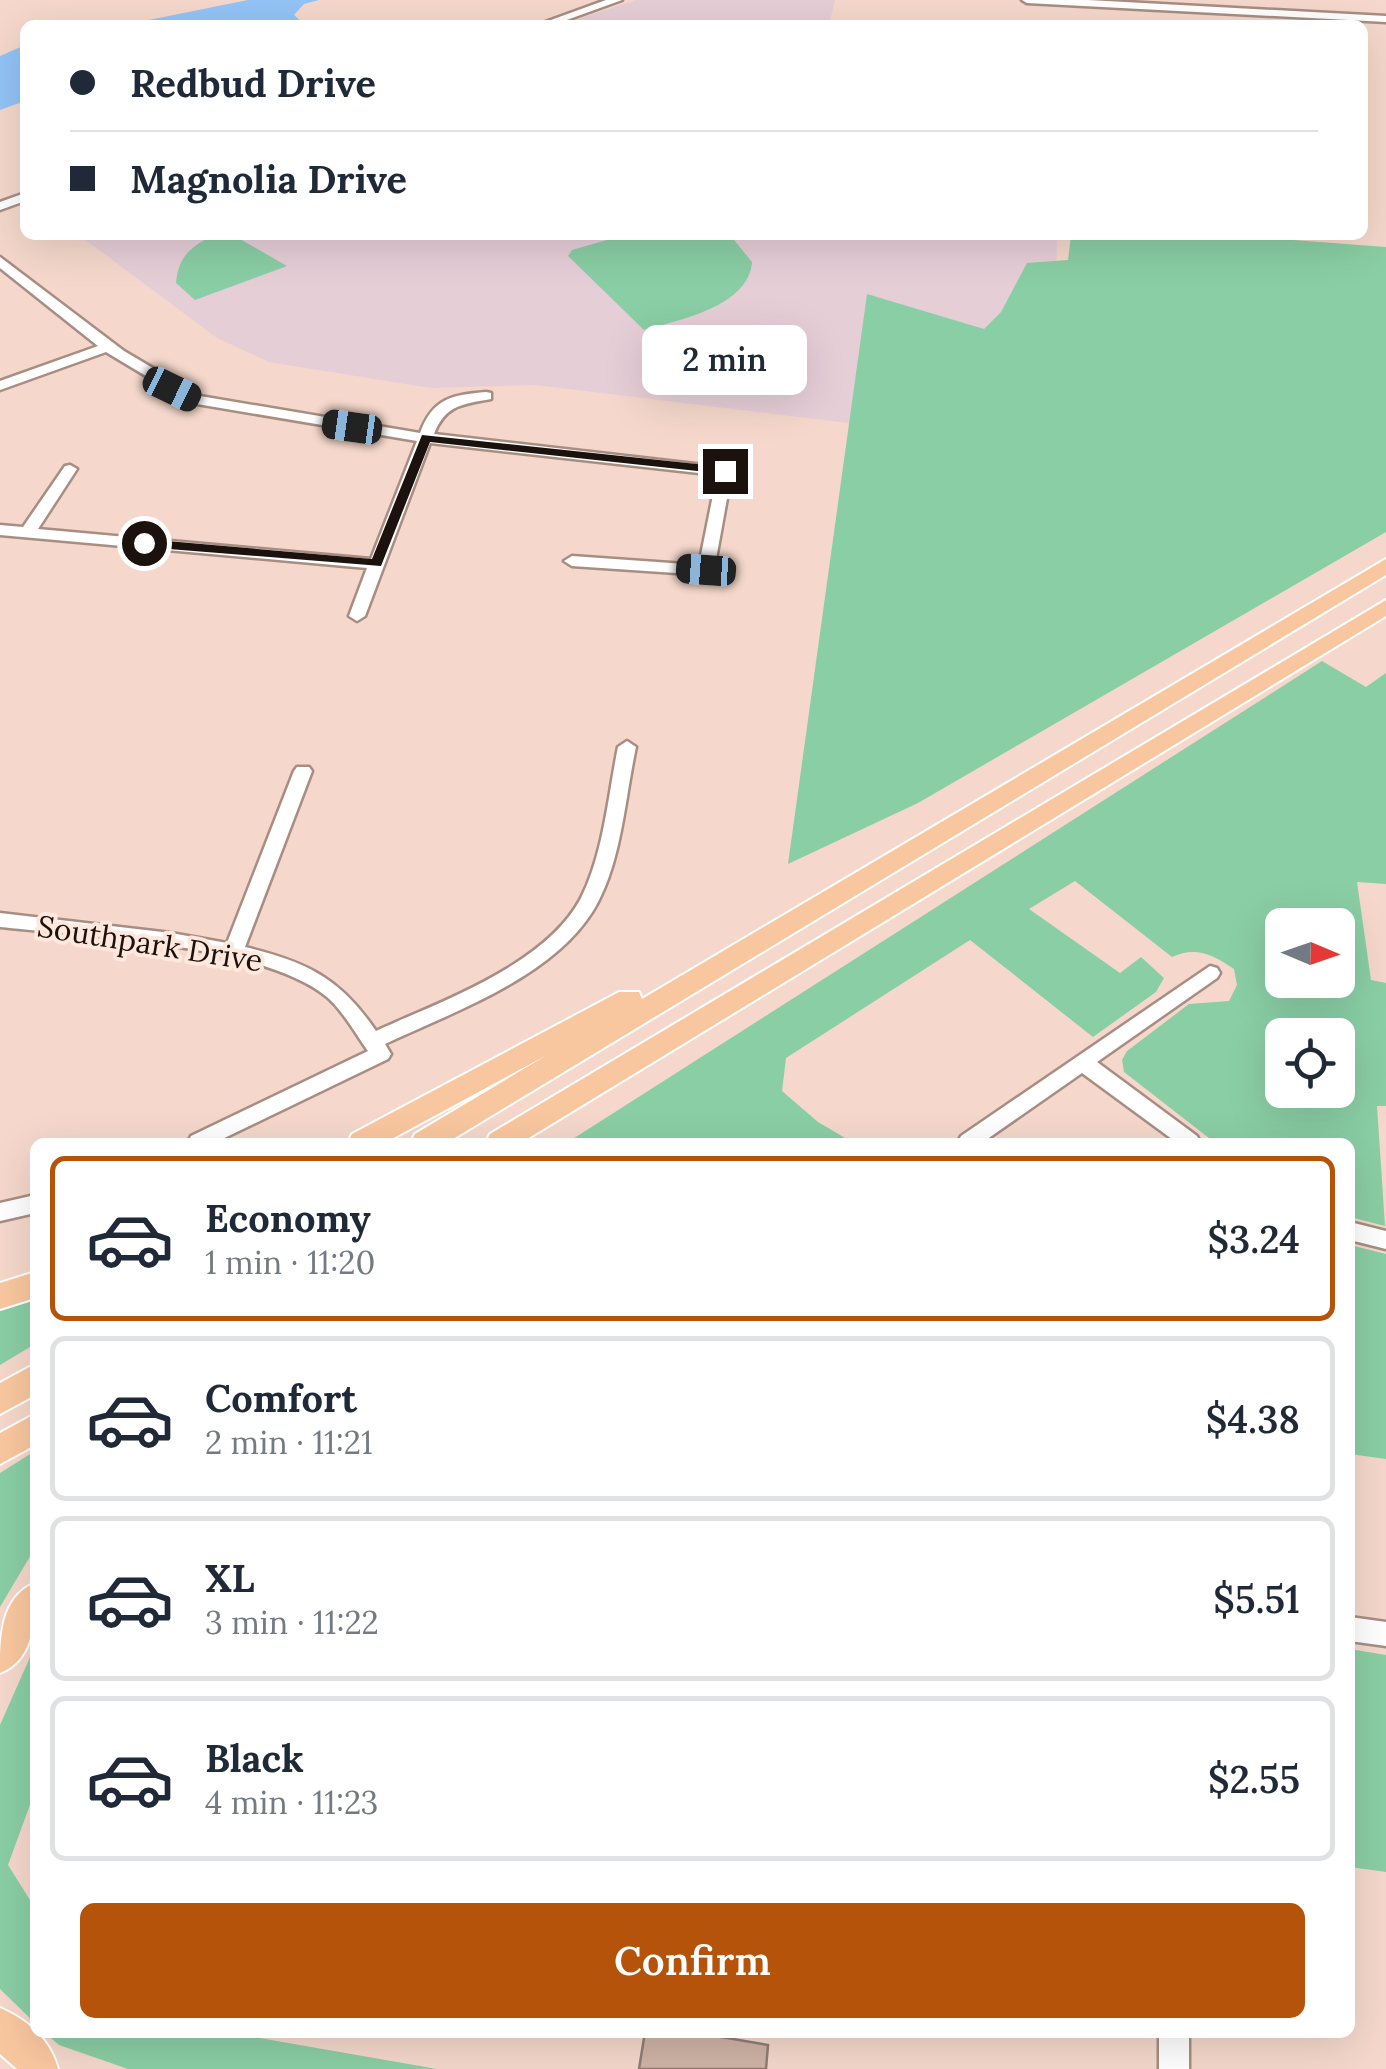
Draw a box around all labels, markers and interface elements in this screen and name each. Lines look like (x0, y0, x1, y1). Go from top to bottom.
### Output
text: Redbud Drive (130, 59, 376, 107)
text: Magnolia Drive (130, 155, 407, 203)
callout: 2 min (642, 326, 808, 396)
text: 2 min (682, 339, 767, 380)
car (138, 362, 206, 416)
car (320, 408, 384, 446)
route end (703, 449, 748, 494)
route start (122, 521, 167, 566)
car (675, 553, 737, 587)
street label: Southpark Drive (35, 906, 265, 980)
north arrow (1265, 908, 1355, 998)
map controls (1265, 908, 1355, 1108)
button: locate (1265, 1018, 1355, 1108)
icon: car (85, 1194, 175, 1284)
text: Economy (205, 1194, 371, 1242)
text: $3.24 (1207, 1215, 1300, 1263)
text: 1 min · 11:20 (205, 1242, 375, 1283)
icon: car (85, 1374, 175, 1464)
text: Comfort (205, 1374, 357, 1422)
text: $4.38 (1206, 1395, 1300, 1443)
text: 2 min · 11:21 (205, 1422, 373, 1463)
icon: car (85, 1554, 175, 1644)
text: XL (205, 1554, 255, 1602)
text: $5.51 (1213, 1575, 1300, 1623)
text: 3 min · 11:22 (205, 1602, 379, 1643)
icon: car (85, 1734, 175, 1824)
text: Black (205, 1734, 304, 1782)
text: $2.55 (1208, 1755, 1300, 1803)
text: 4 min · 11:23 (205, 1782, 378, 1823)
button: Confirm (80, 1903, 1305, 2018)

